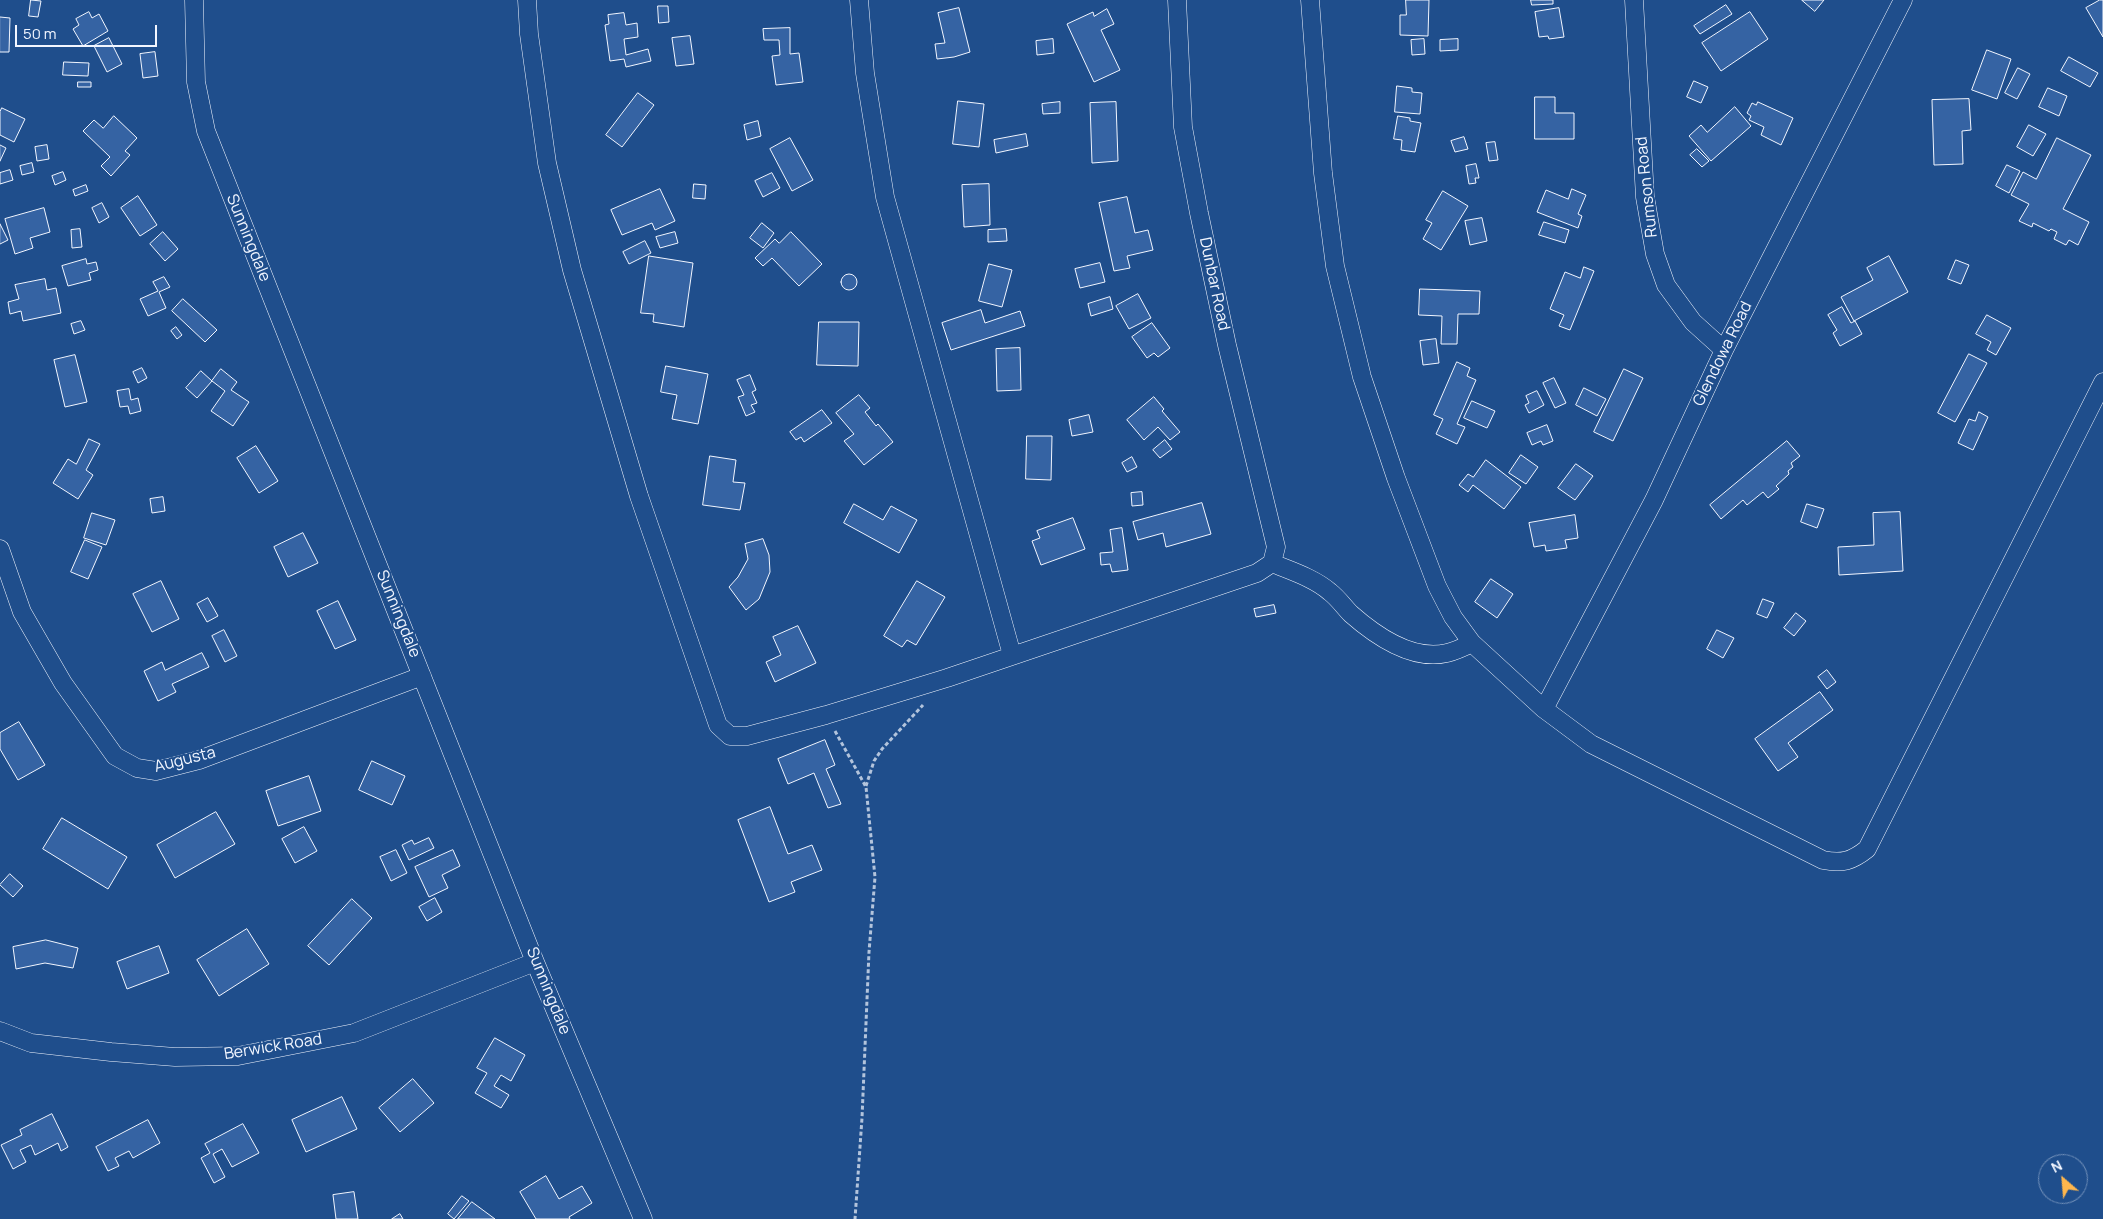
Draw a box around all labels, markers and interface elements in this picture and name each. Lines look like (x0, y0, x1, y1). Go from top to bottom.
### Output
scale bar (18, 15, 160, 47)
text: 50 m (23, 23, 57, 44)
street label: Rumson Road (1632, 135, 1662, 239)
street label: Sunningdale (222, 192, 274, 284)
street label: Dunbar Road (1195, 236, 1233, 332)
street label: Glendowa Road (1689, 299, 1757, 409)
street label: Sunningdale (372, 568, 424, 660)
street label: Augusta (152, 743, 218, 777)
street label: Sunningdale (522, 945, 574, 1037)
street label: Berwick Road (223, 1030, 323, 1064)
north arrow (2038, 1154, 2088, 1204)
text: N (2048, 1155, 2065, 1177)

